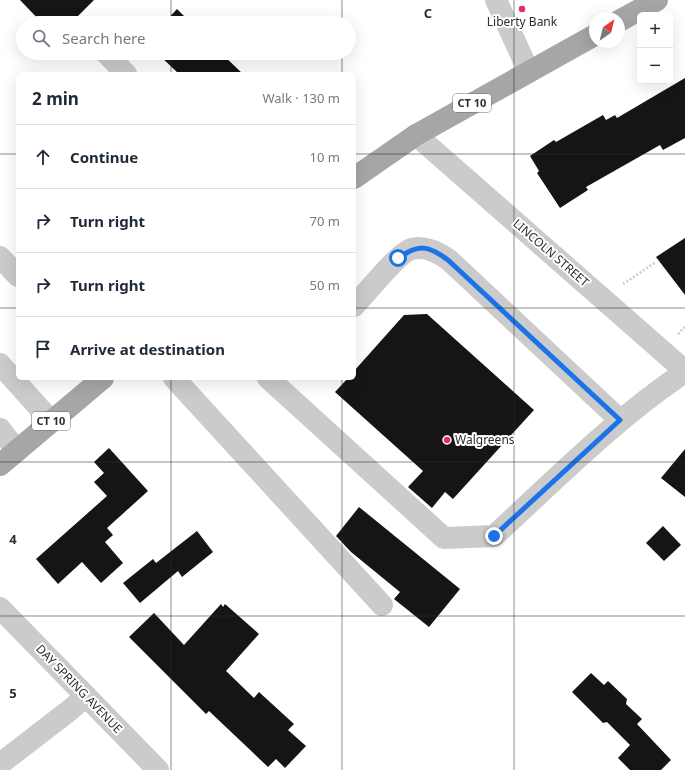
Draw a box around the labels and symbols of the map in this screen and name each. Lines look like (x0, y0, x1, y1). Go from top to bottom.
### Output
text: C (424, 4, 432, 22)
marker: Liberty Bank (517, 4, 527, 14)
north arrow (589, 12, 625, 48)
place label: Liberty Bank (487, 13, 558, 30)
road number: CT 10 (453, 94, 491, 112)
street label: LINCOLN STREET (510, 215, 593, 291)
route start (389, 249, 407, 267)
road number: CT 10 (32, 412, 70, 430)
place label: Walgreens (455, 431, 515, 448)
marker: Walgreens (442, 435, 452, 445)
route end (485, 527, 503, 545)
text: 4 (9, 530, 17, 548)
street label: DAY SPRING AVENUE (32, 641, 126, 737)
text: 5 (9, 684, 17, 702)

